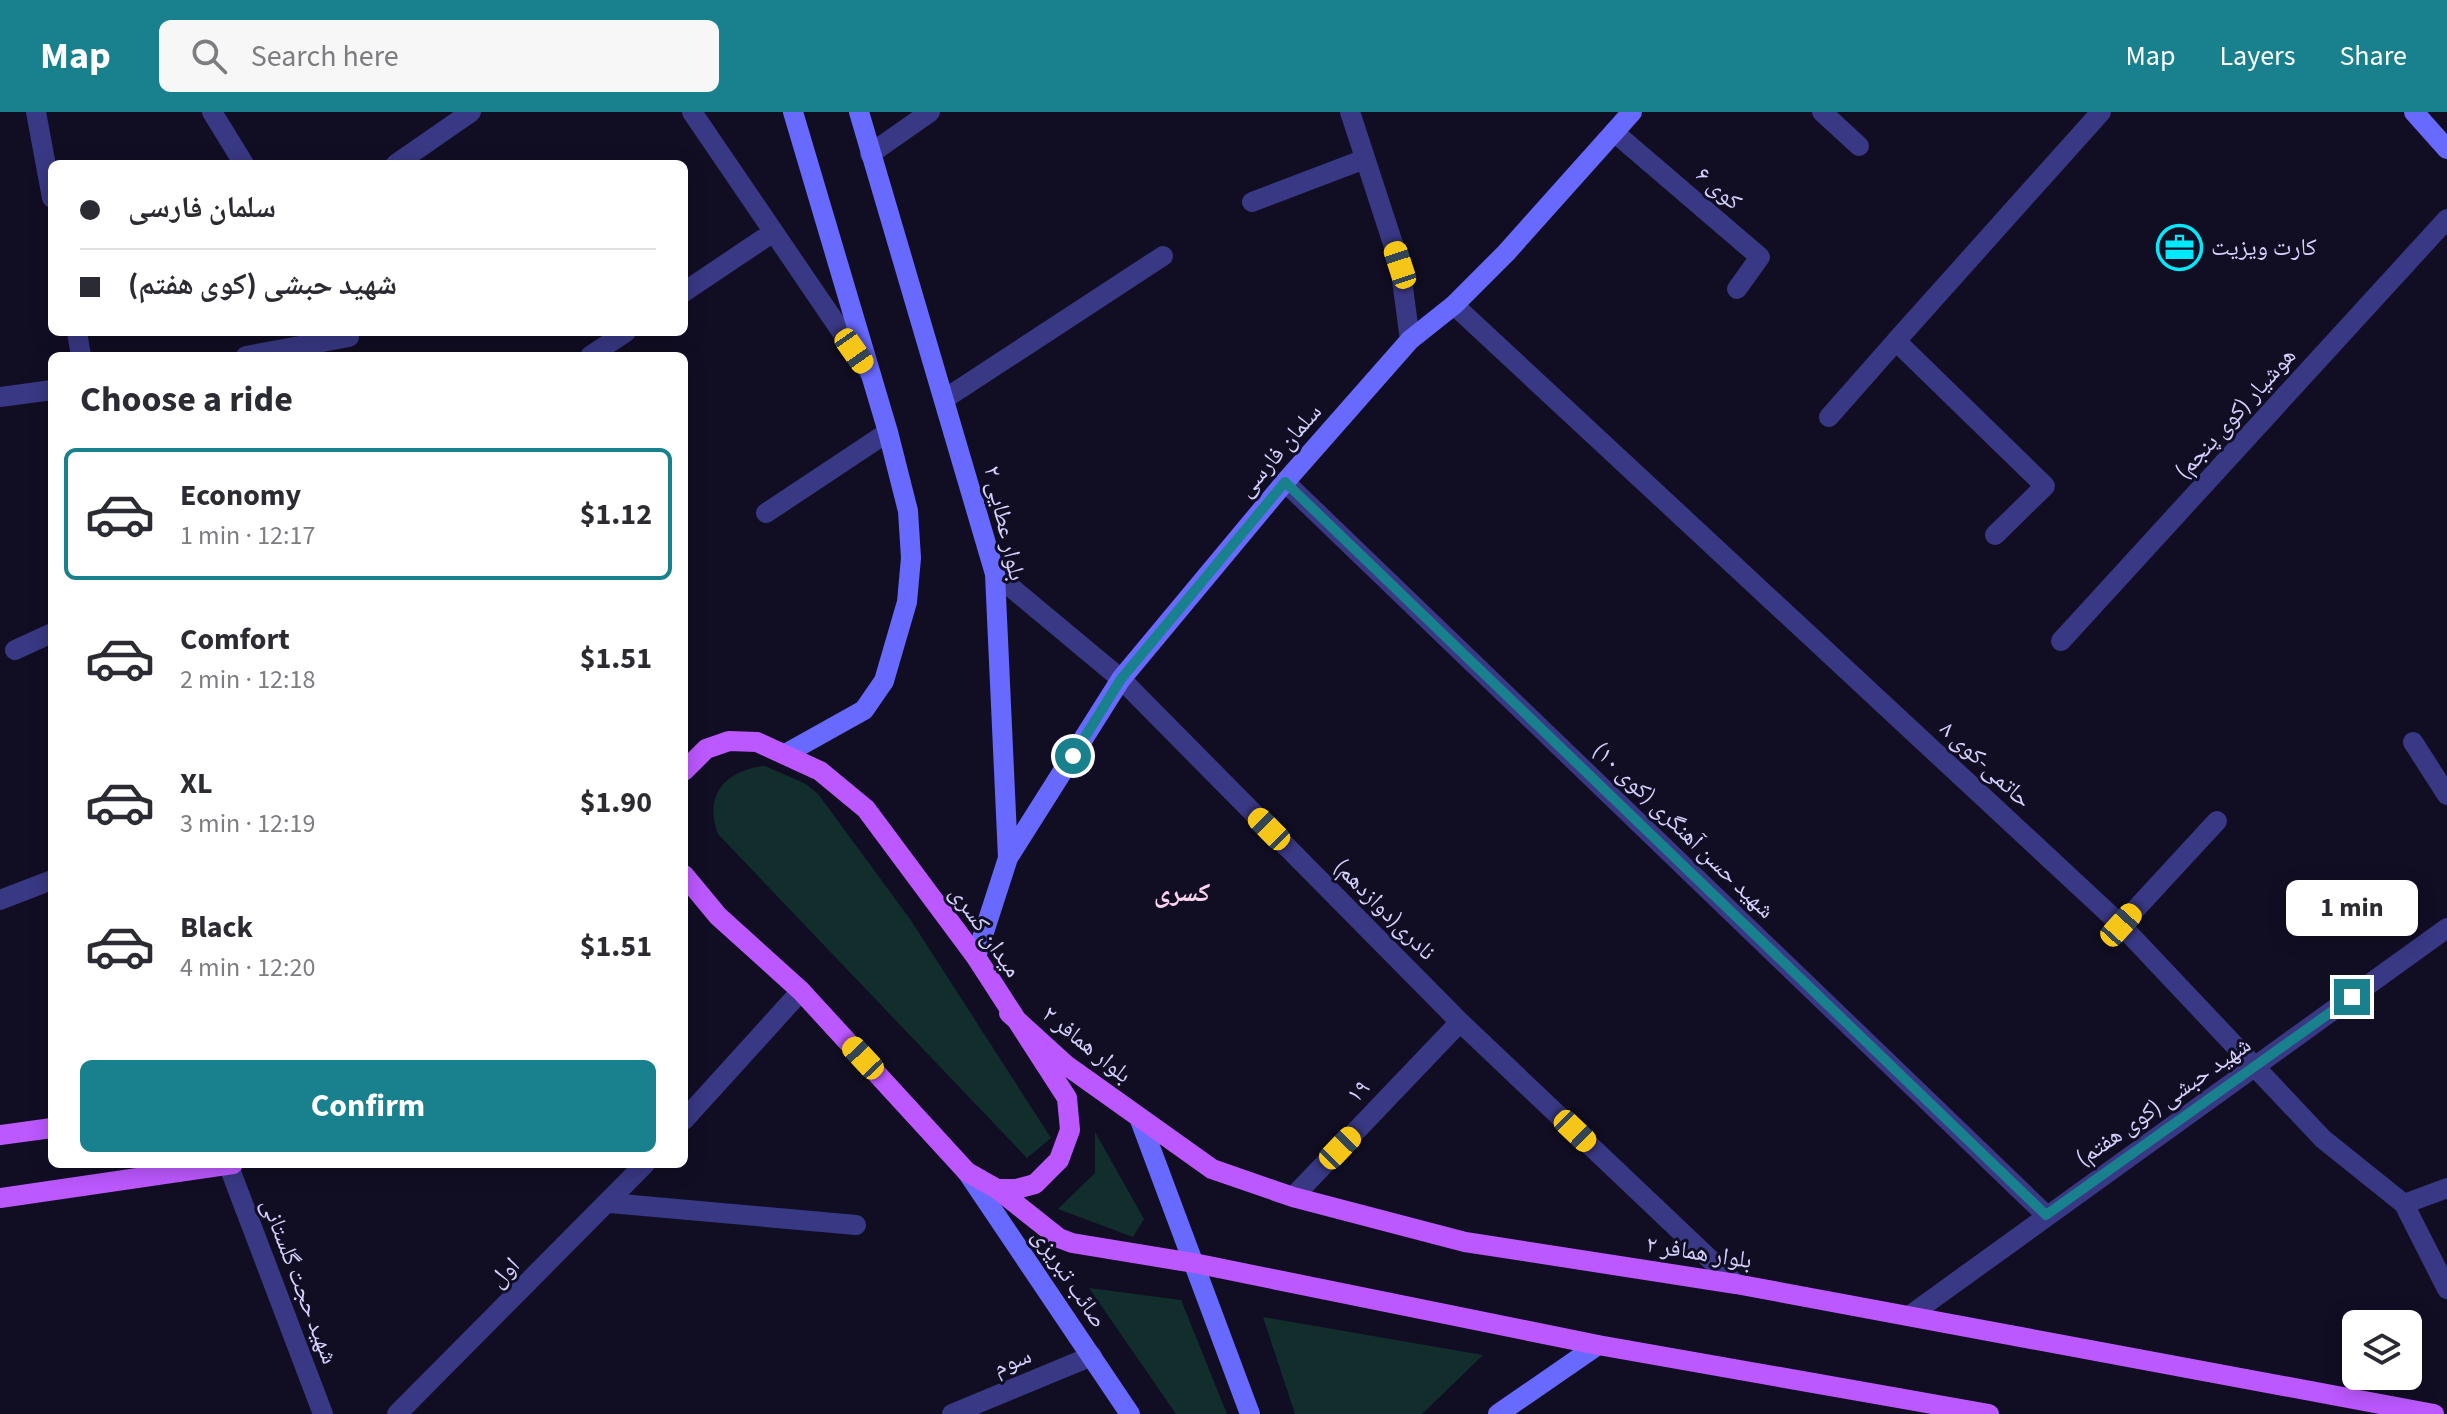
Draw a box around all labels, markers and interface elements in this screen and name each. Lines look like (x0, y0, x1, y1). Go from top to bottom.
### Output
search box (159, 20, 719, 92)
text: Map (40, 29, 111, 83)
icon: search (187, 34, 231, 78)
text: Search here (251, 35, 399, 78)
text: Map (2125, 36, 2175, 76)
text: Layers (2219, 36, 2295, 76)
text: Share (2339, 36, 2407, 76)
street label: کوی ۶ (1688, 158, 1750, 219)
text: سلمان فارسی (128, 186, 276, 229)
office icon: کارت ویزیت (2156, 223, 2204, 271)
place label: کارت ویزیت (2211, 230, 2317, 265)
car (1381, 238, 1419, 292)
text: شهید حبشی (کوی هفتم) (128, 263, 397, 306)
car (830, 324, 878, 378)
street label: هوشیار (کوی پنجم) (2166, 339, 2304, 487)
text: Choose a ride (80, 374, 293, 425)
street label: سلمان فارسی (1229, 396, 1330, 505)
street label: بلوار عطایی ۲ (974, 462, 1035, 584)
text: Economy (180, 474, 301, 517)
icon: car (84, 478, 156, 550)
text: $1.12 (580, 493, 652, 536)
text: 1 min · 12:17 (180, 517, 315, 554)
text: Comfort (180, 618, 290, 661)
icon: car (84, 622, 156, 694)
text: $1.51 (580, 637, 652, 680)
text: 2 min · 12:18 (180, 661, 315, 698)
street label: حاتمی-کوی ۸ (1932, 712, 2040, 816)
street label: شهید حسن آهنگری (کوی ۱۰) (1584, 734, 1783, 927)
route start (1055, 738, 1091, 774)
text: XL (180, 762, 213, 805)
icon: car (84, 766, 156, 838)
text: $1.90 (580, 781, 652, 824)
car (1244, 804, 1294, 854)
text: 3 min · 12:19 (180, 805, 315, 842)
street label: نادری(دوازدهم) (1326, 850, 1444, 968)
district label: کسری (1154, 874, 1211, 911)
street label: میدان کسری (941, 878, 1030, 985)
callout: 1 min (2286, 881, 2418, 937)
text: 1 min (2320, 889, 2384, 926)
car (2096, 899, 2146, 951)
text: Black (180, 906, 253, 949)
icon: car (84, 910, 156, 982)
text: $1.51 (580, 925, 652, 968)
text: 4 min · 12:20 (180, 949, 315, 986)
route end (2334, 979, 2370, 1015)
street label: بلوار همافر ۲ (1034, 997, 1139, 1092)
street label: شهید حبشی (کوی هفتم) (2068, 1028, 2258, 1175)
car (838, 1032, 888, 1084)
button: Confirm (80, 1060, 656, 1152)
street label: ۱۹ (1338, 1071, 1378, 1111)
car (1549, 1106, 1601, 1156)
car (1315, 1122, 1365, 1174)
street label: شهید حجت گلستانی (252, 1193, 347, 1369)
street label: صائب تبریزی (1023, 1221, 1116, 1335)
street label: بلوار همافر ۲ (1643, 1227, 1755, 1278)
street label: اول (481, 1249, 528, 1296)
map controls (2342, 1310, 2422, 1390)
button: layers (2342, 1310, 2422, 1390)
street label: سوم (988, 1338, 1037, 1385)

